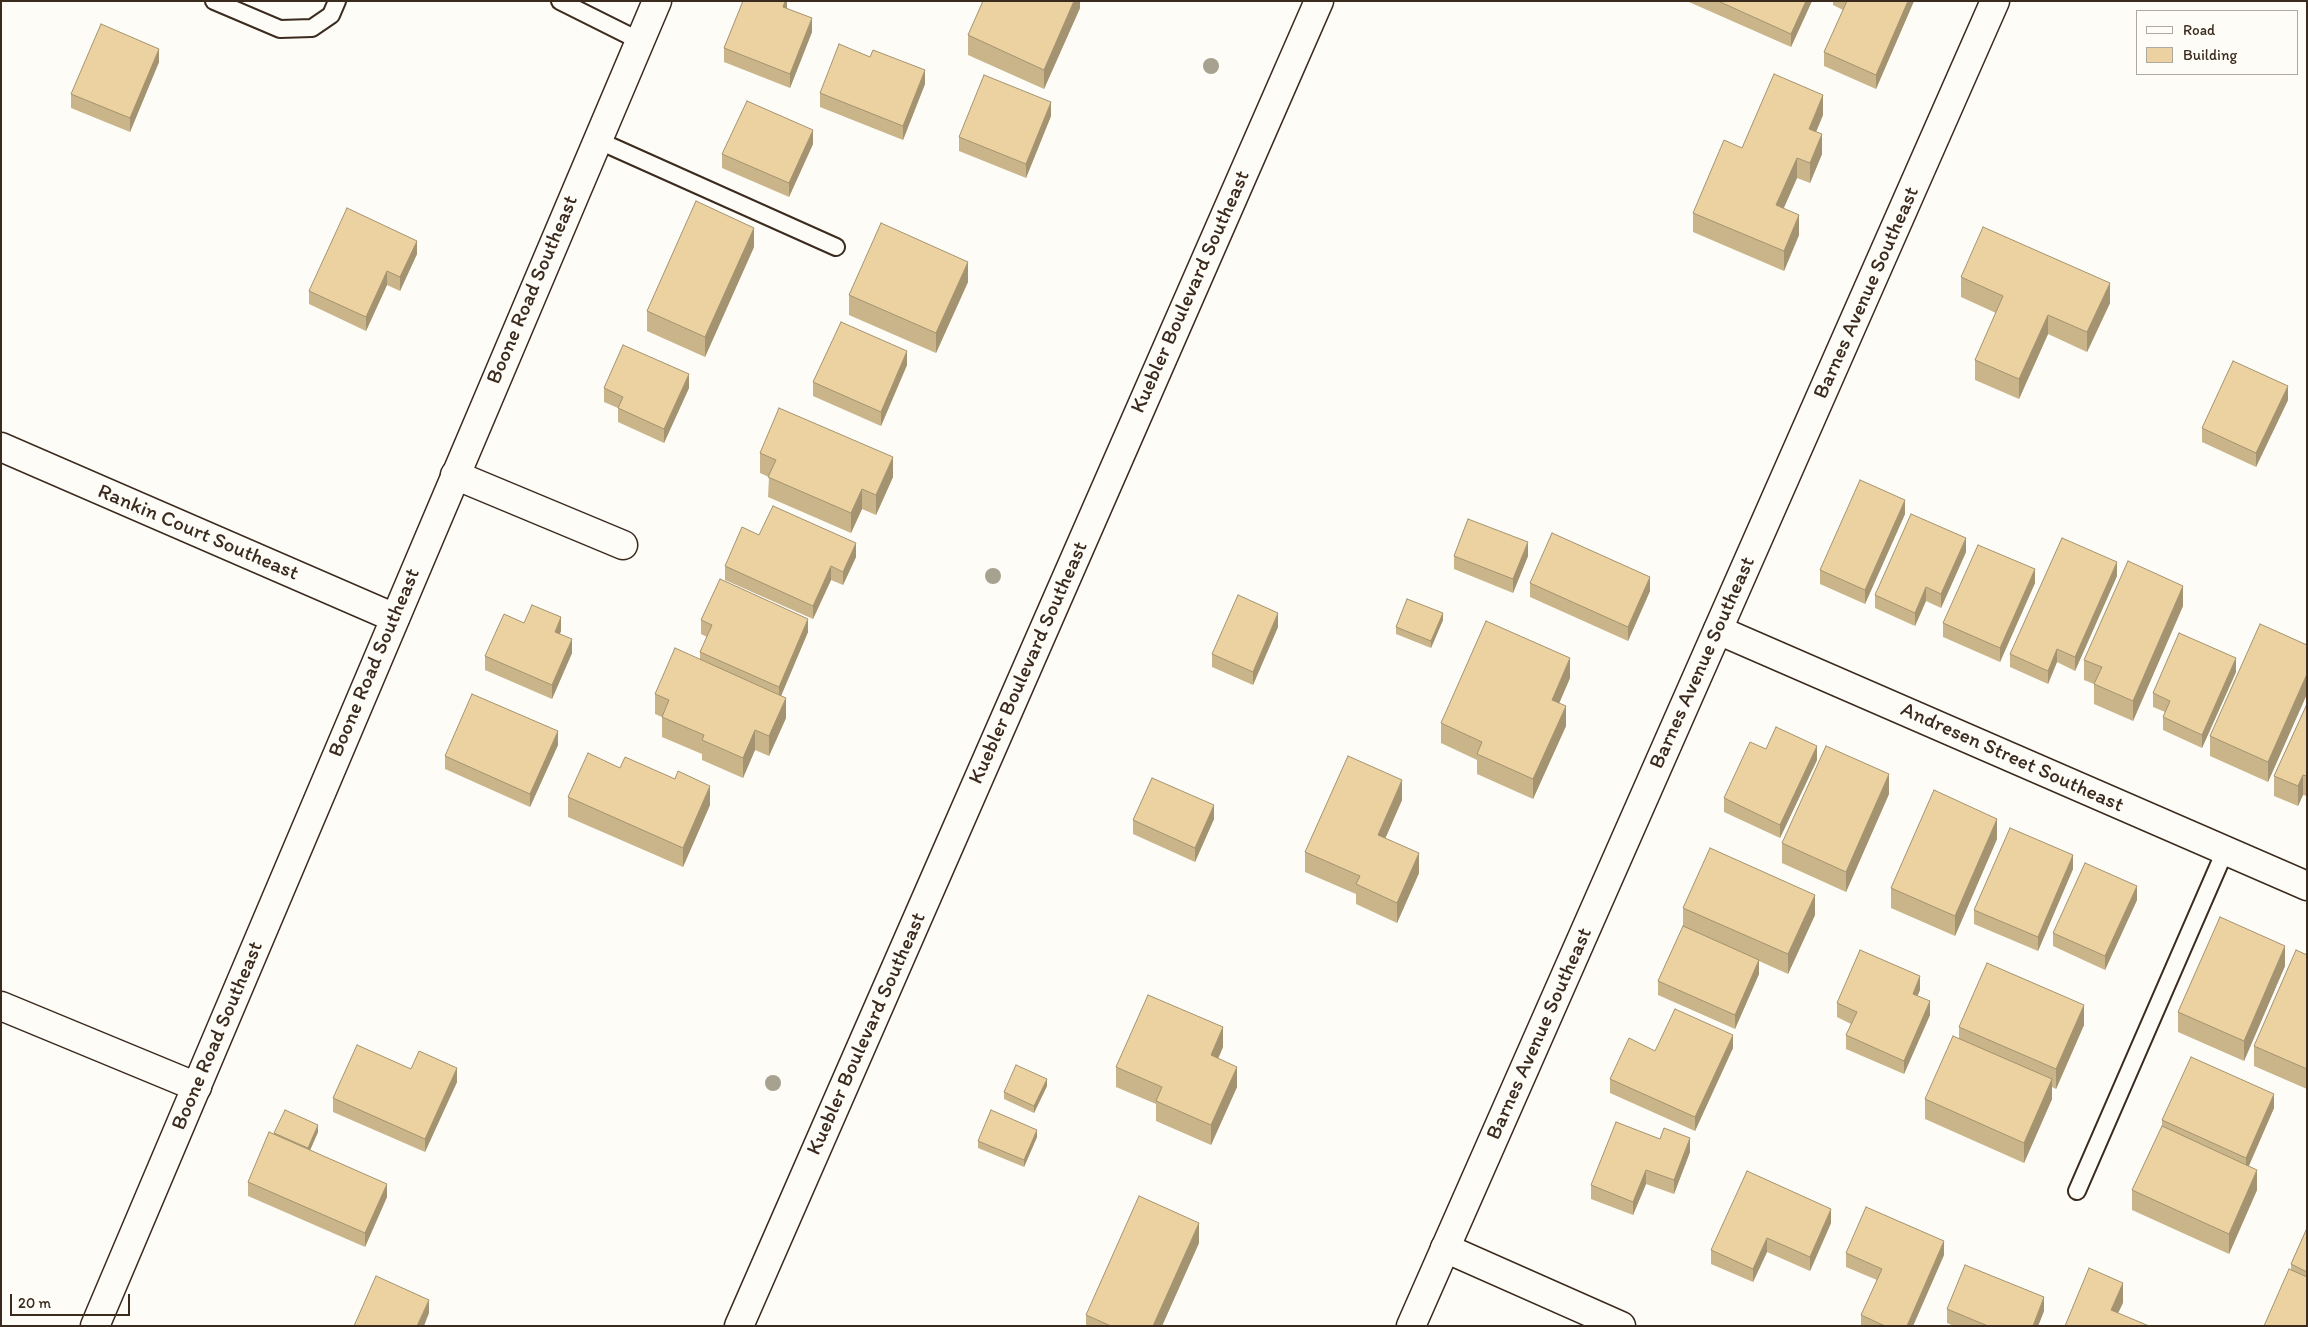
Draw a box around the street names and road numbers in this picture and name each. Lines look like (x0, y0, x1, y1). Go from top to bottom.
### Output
street label: Kuebler Boulevard Southeast (1126, 167, 1256, 417)
street label: Barnes Avenue Southeast (1809, 183, 1925, 403)
street label: Boone Road Southeast (482, 192, 584, 388)
street label: Rankin Court Southeast (94, 479, 302, 587)
street label: Kuebler Boulevard Southeast (964, 538, 1094, 788)
street label: Barnes Avenue Southeast (1645, 553, 1761, 773)
street label: Boone Road Southeast (324, 565, 426, 761)
street label: Andresen Street Southeast (1897, 697, 2127, 819)
street label: Kuebler Boulevard Southeast (802, 909, 932, 1159)
street label: Barnes Avenue Southeast (1482, 924, 1598, 1144)
street label: Boone Road Southeast (167, 938, 269, 1134)

